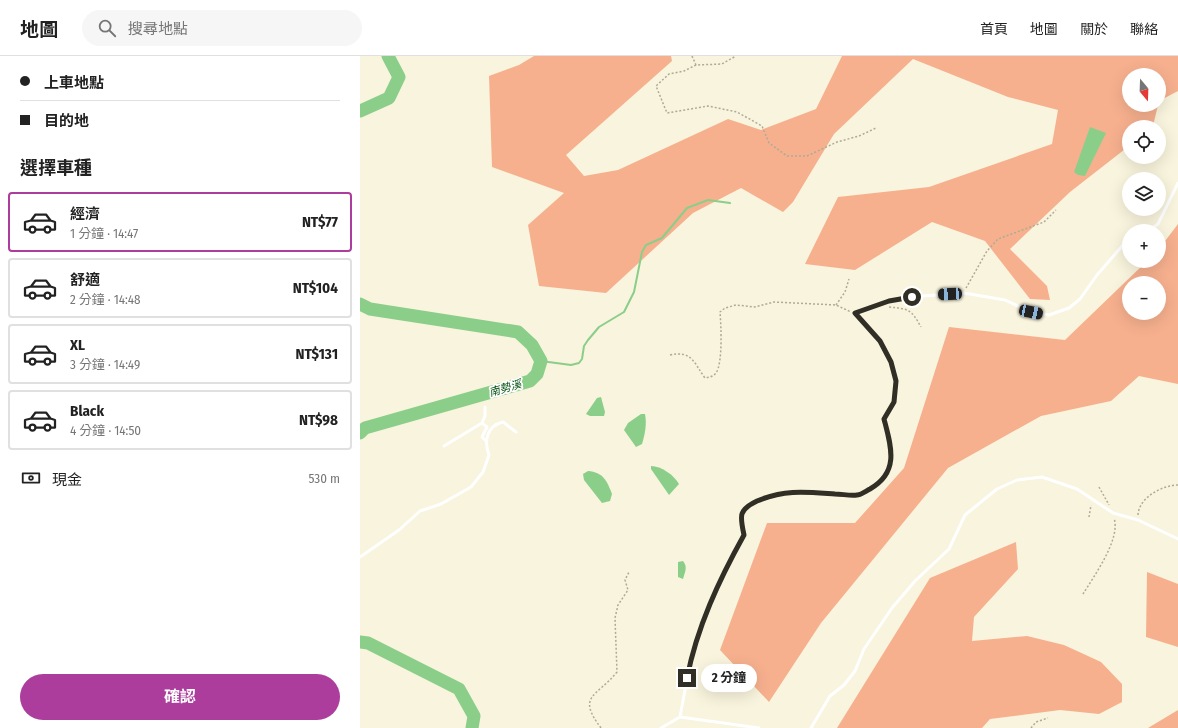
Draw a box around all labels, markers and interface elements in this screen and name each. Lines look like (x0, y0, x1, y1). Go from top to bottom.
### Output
search box (82, 10, 362, 46)
icon: search (96, 17, 118, 39)
text: 地圖 (20, 18, 58, 41)
text: 搜尋地點 (128, 20, 188, 38)
text: 首頁 (980, 21, 1008, 38)
text: 地圖 (1030, 21, 1058, 38)
text: 關於 (1080, 21, 1108, 38)
text: 聯絡 (1130, 21, 1158, 38)
north arrow (1122, 68, 1166, 112)
map controls (1122, 68, 1166, 320)
text: 上車地點 (44, 74, 104, 92)
text: 目的地 (44, 112, 89, 130)
button: locate (1122, 120, 1166, 164)
text: 選擇車種 (20, 157, 92, 179)
button: layers (1122, 172, 1166, 216)
icon: car (22, 204, 58, 240)
text: 經濟 (70, 205, 100, 223)
text: NT$77 (302, 213, 338, 231)
button: + (1122, 224, 1166, 268)
text: 1 分鐘 · 14:47 (70, 226, 138, 241)
icon: car (22, 270, 58, 306)
text: 舒適 (70, 271, 100, 289)
button: − (1122, 276, 1166, 320)
text: NT$104 (293, 279, 338, 297)
car (938, 287, 962, 301)
route start (903, 288, 921, 306)
text: 2 分鐘 · 14:48 (70, 292, 141, 307)
car (1018, 304, 1044, 320)
icon: car (22, 336, 58, 372)
text: XL (70, 336, 85, 354)
text: NT$131 (296, 345, 338, 363)
text: 3 分鐘 · 14:49 (70, 357, 140, 372)
water label: 南勢溪 (487, 377, 525, 399)
icon: car (22, 402, 58, 438)
text: Black (70, 402, 104, 420)
text: NT$98 (299, 411, 338, 429)
text: 4 分鐘 · 14:50 (70, 423, 141, 438)
icon: cash (20, 467, 42, 489)
text: 現金 (52, 471, 82, 489)
text: 530 m (308, 471, 340, 486)
callout: 2 分鐘 (701, 664, 757, 692)
route end (678, 669, 696, 687)
text: 2 分鐘 (712, 670, 746, 685)
button: 確認 (20, 674, 340, 720)

